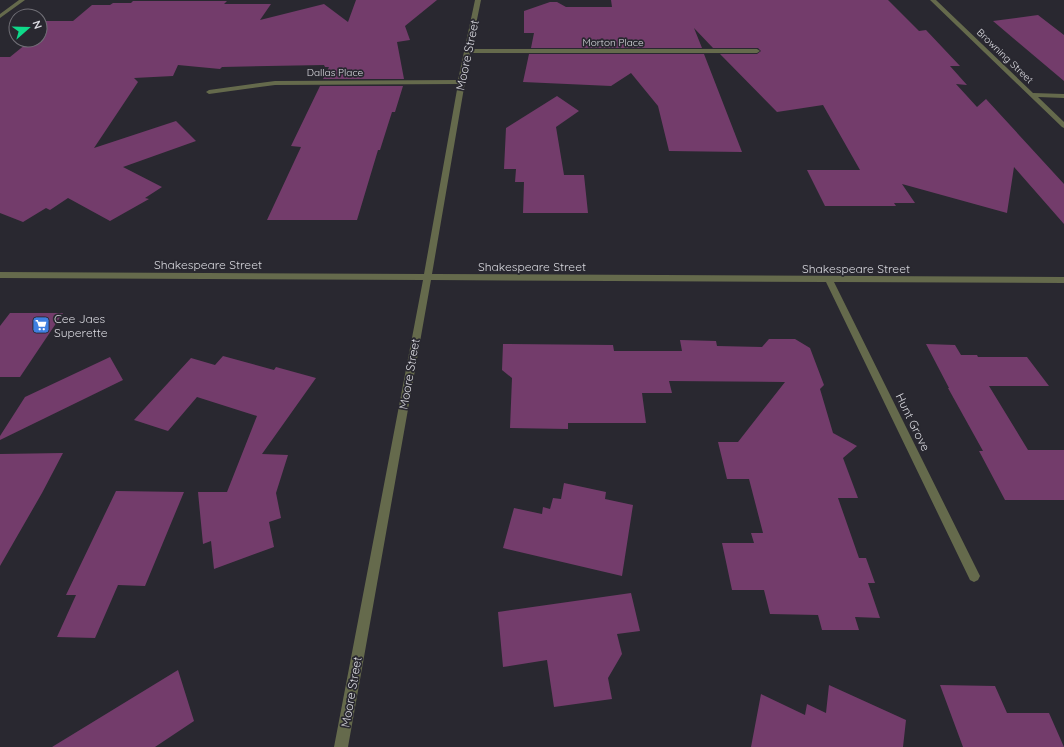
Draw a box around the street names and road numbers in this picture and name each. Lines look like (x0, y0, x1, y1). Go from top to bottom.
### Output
street label: Moore Street (452, 18, 482, 92)
street label: Browning Street (974, 26, 1036, 87)
street label: Morton Place (582, 36, 644, 49)
street label: Dallas Place (307, 66, 364, 79)
street label: Shakespeare Street (154, 257, 262, 272)
street label: Shakespeare Street (478, 259, 586, 274)
street label: Shakespeare Street (802, 261, 910, 276)
street label: Moore Street (395, 337, 423, 411)
street label: Hunt Grove (893, 391, 934, 454)
street label: Moore Street (337, 655, 365, 729)

